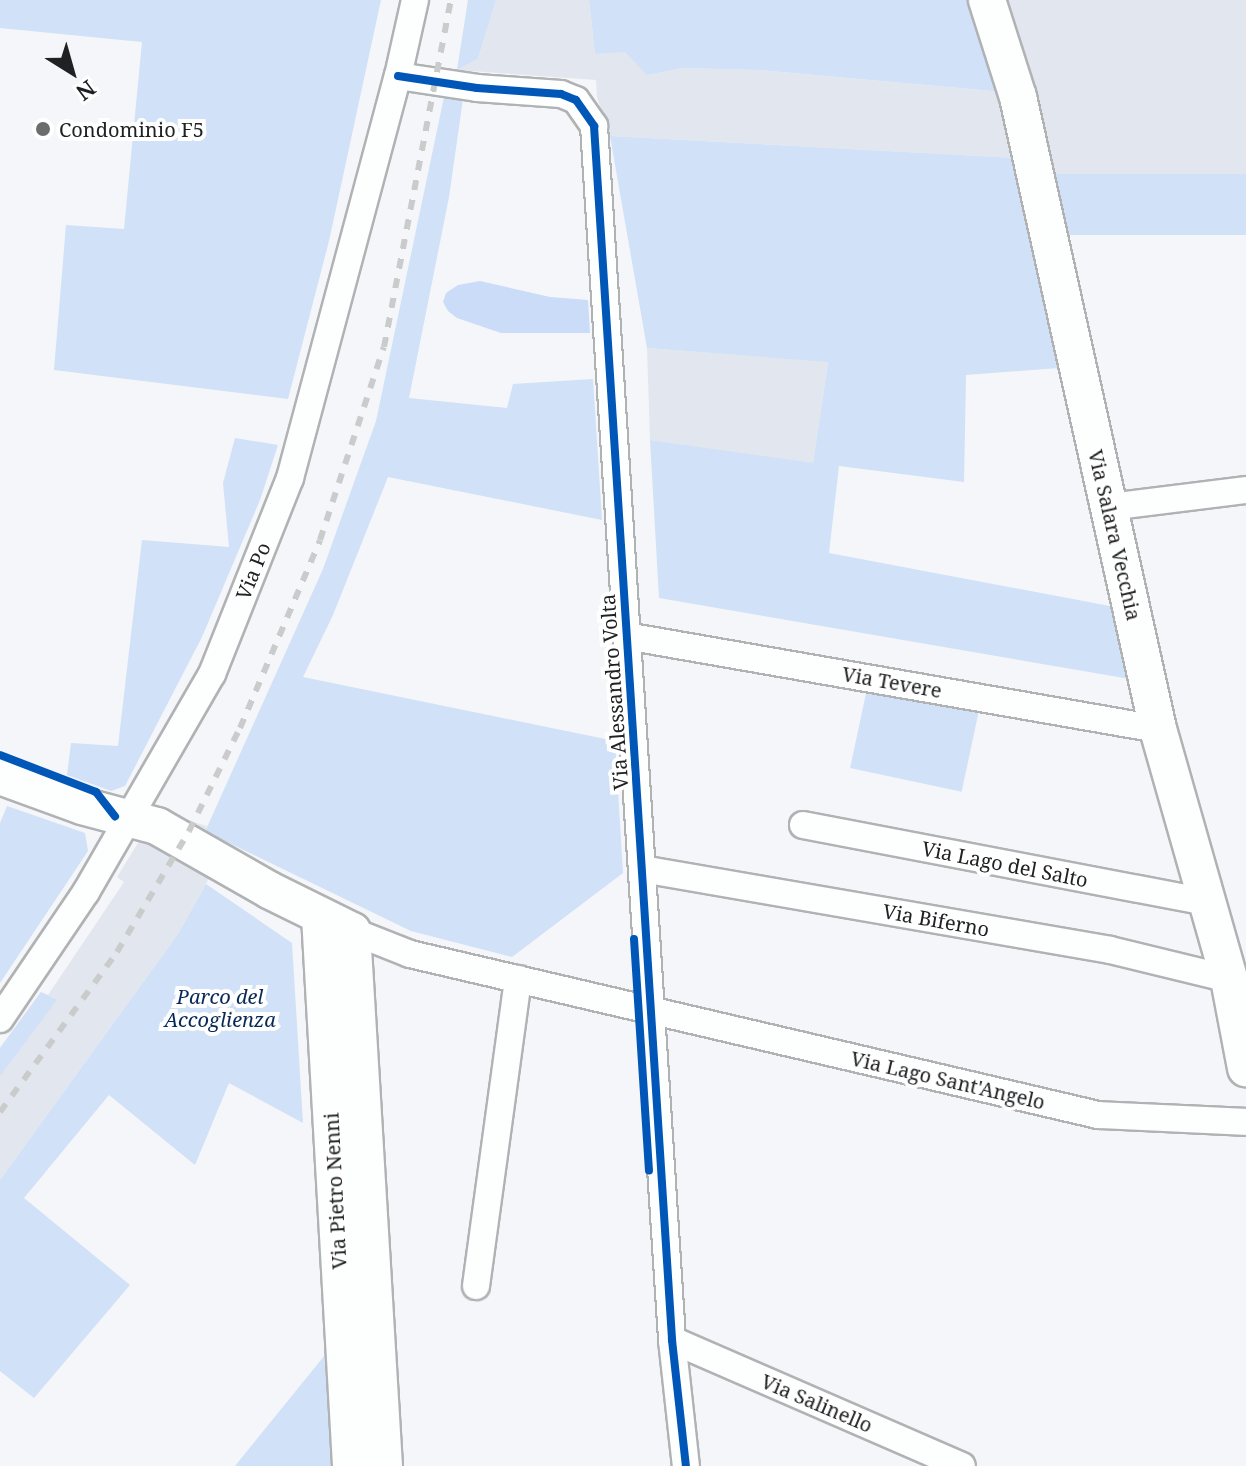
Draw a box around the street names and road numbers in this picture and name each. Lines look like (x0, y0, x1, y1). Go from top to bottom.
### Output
street label: Via Salara Vecchia (1084, 447, 1146, 623)
street label: Via Po (231, 539, 275, 603)
street label: Via Alessandro Volta (595, 593, 633, 791)
street label: Via Tevere (840, 661, 944, 703)
street label: Via Lago del Salto (920, 836, 1090, 892)
street label: Via Biferno (881, 899, 991, 941)
street label: Via Lago Sant'Angelo (849, 1046, 1047, 1114)
street label: Via Pietro Nenni (319, 1112, 351, 1270)
street label: Via Salinello (758, 1369, 876, 1437)

